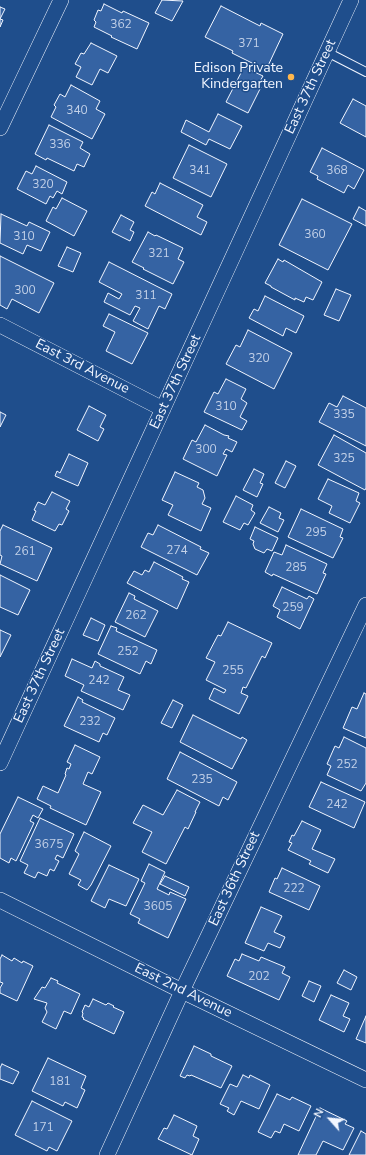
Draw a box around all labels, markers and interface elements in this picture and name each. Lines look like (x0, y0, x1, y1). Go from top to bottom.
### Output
house number: 362 (110, 18, 132, 32)
house number: 371 (238, 37, 260, 51)
street label: East 37th Street (282, 37, 340, 137)
place label: Edison Private Kindergarten (194, 61, 283, 94)
marker: Edison Private Kindergarten (286, 72, 296, 82)
house number: 340 (66, 104, 88, 118)
house number: 336 (49, 138, 71, 152)
house number: 341 (189, 164, 211, 178)
house number: 368 (326, 164, 348, 178)
house number: 320 (32, 178, 54, 192)
house number: 360 (304, 228, 326, 242)
house number: 310 (13, 230, 35, 244)
house number: 321 (148, 247, 170, 261)
house number: 300 (14, 284, 36, 298)
house number: 311 (135, 289, 157, 303)
street label: East 37th Street (147, 332, 205, 432)
street label: East 3rd Avenue (32, 336, 132, 398)
house number: 320 (248, 352, 270, 366)
house number: 310 (215, 400, 237, 414)
house number: 335 (333, 408, 355, 422)
house number: 300 (195, 443, 217, 457)
house number: 325 (333, 452, 355, 466)
house number: 295 (305, 526, 327, 540)
house number: 274 (166, 544, 188, 558)
house number: 261 (14, 545, 36, 559)
house number: 285 (285, 561, 307, 575)
house number: 259 (282, 601, 304, 615)
house number: 262 (125, 609, 147, 623)
street label: East 37th Street (11, 626, 69, 726)
house number: 252 (117, 645, 139, 659)
house number: 255 (222, 664, 244, 678)
house number: 242 (88, 674, 110, 688)
house number: 232 (79, 715, 101, 729)
house number: 252 (336, 758, 358, 772)
house number: 235 (191, 773, 213, 787)
house number: 242 (326, 798, 348, 812)
street label: East 36th Street (206, 829, 264, 929)
house number: 3675 (35, 838, 63, 852)
house number: 222 (283, 882, 305, 896)
house number: 3605 (144, 900, 172, 914)
street label: East 2nd Avenue (132, 960, 234, 1022)
house number: 202 (248, 970, 270, 984)
house number: 181 (49, 1075, 71, 1089)
north arrow (310, 1099, 350, 1139)
text: N (310, 1106, 327, 1120)
house number: 171 (32, 1121, 54, 1135)

